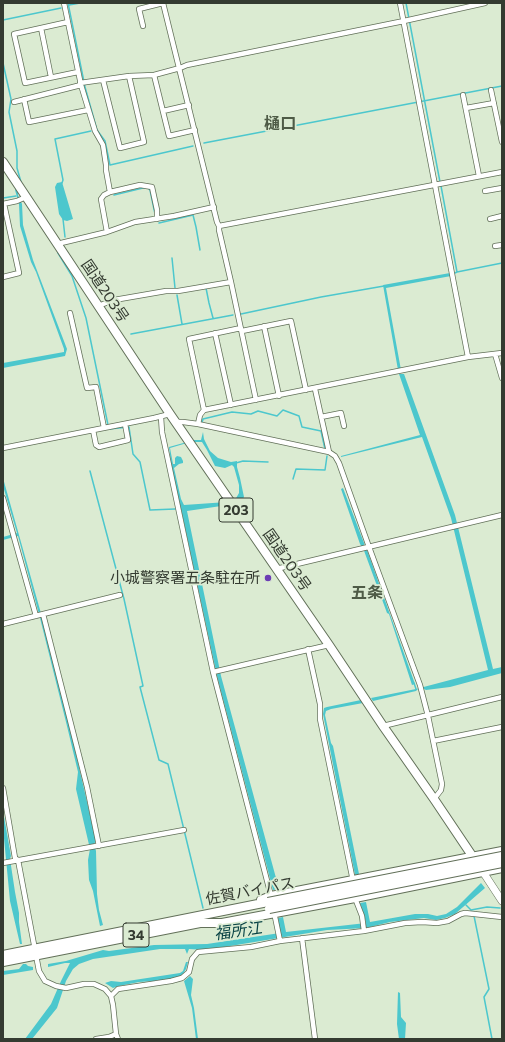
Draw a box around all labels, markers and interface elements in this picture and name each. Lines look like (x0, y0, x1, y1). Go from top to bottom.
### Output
district label: 樋口 (264, 114, 296, 134)
street label: 国道203号 (78, 256, 132, 326)
road number: 203 (219, 498, 253, 522)
street label: 国道203号 (259, 526, 315, 594)
place label: 小城警察署五条駐在所 (110, 569, 260, 587)
marker: 小城警察署五条駐在所 (263, 573, 273, 583)
district label: 五条 (351, 583, 383, 603)
street label: 佐賀バイパス (204, 874, 296, 908)
water label: 福所江 (213, 918, 263, 944)
road number: 34 (123, 923, 149, 947)

